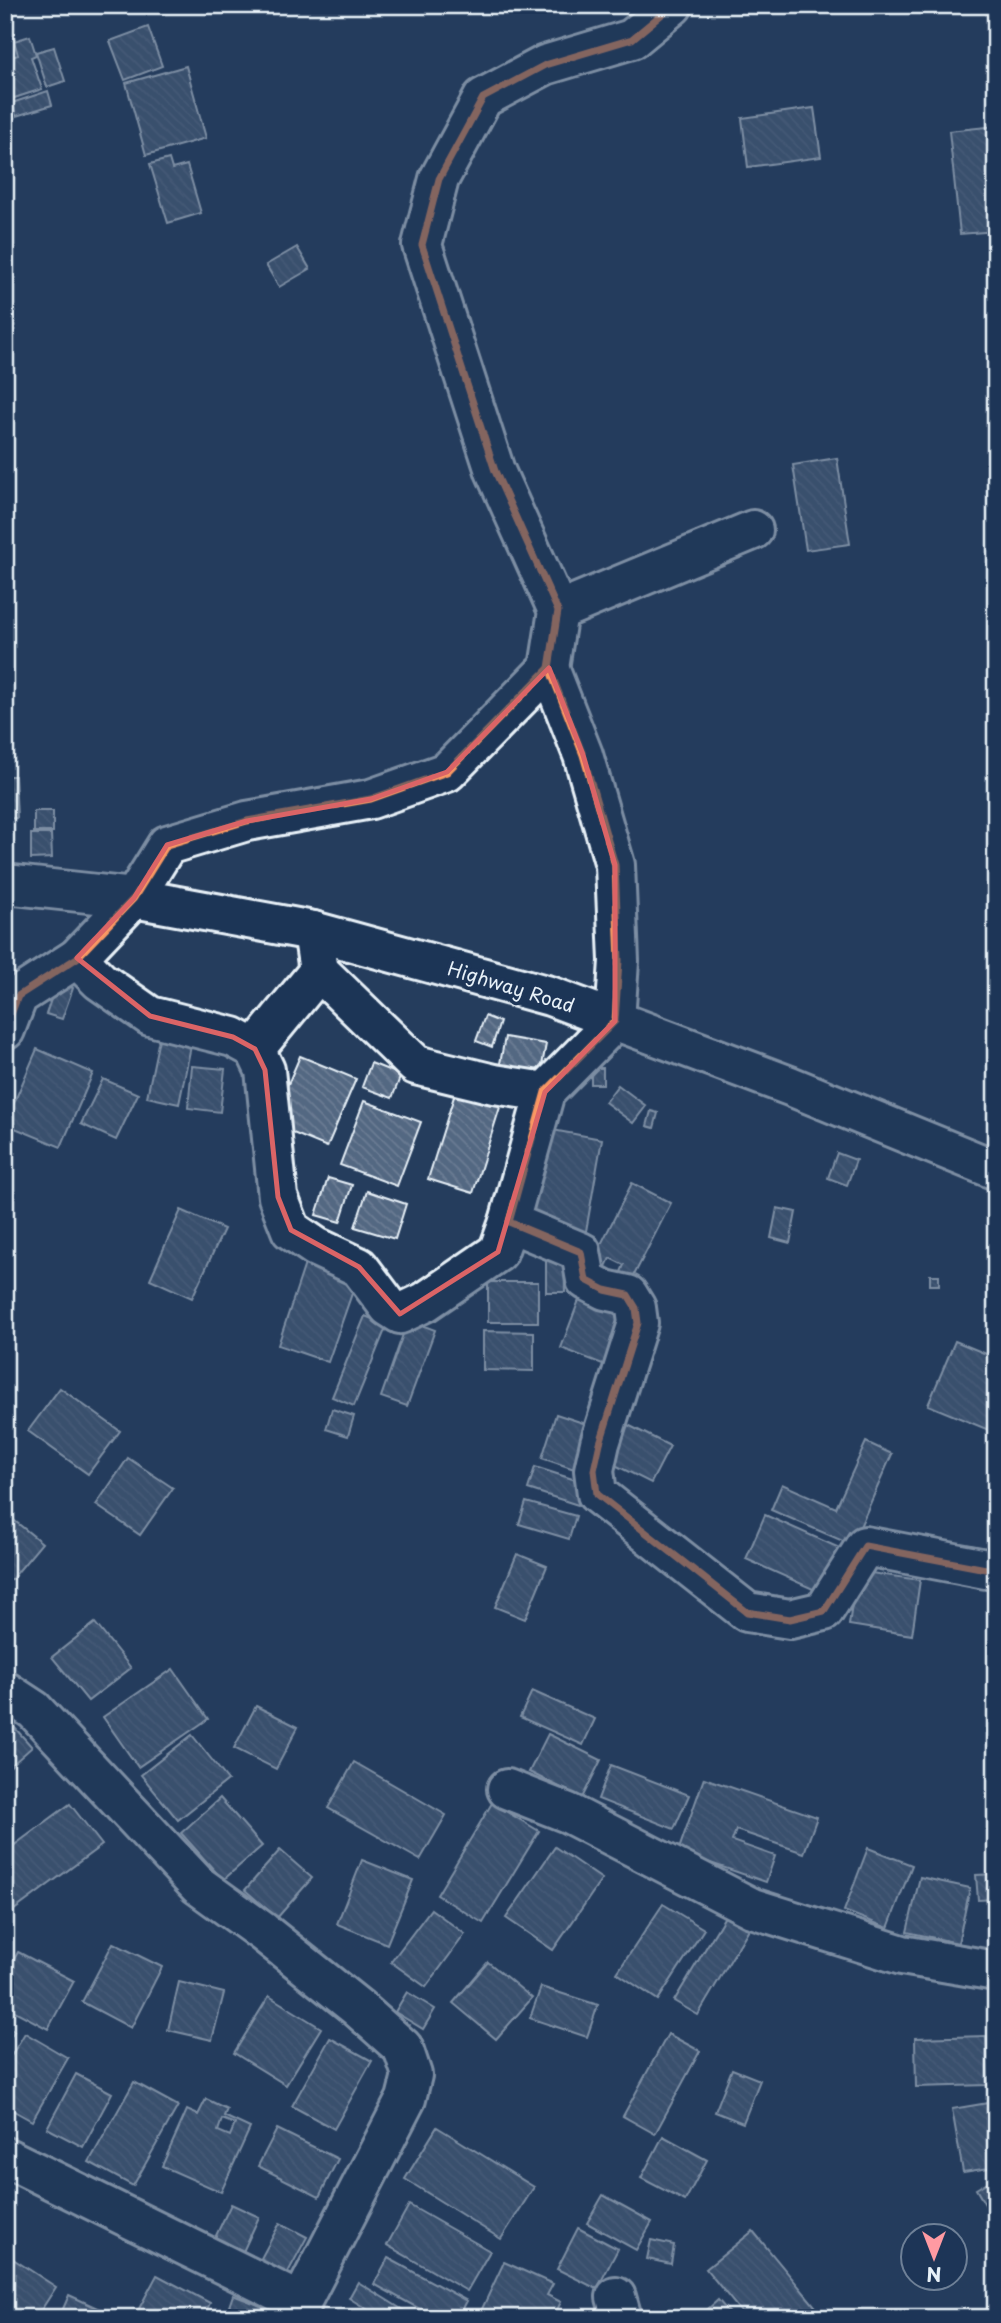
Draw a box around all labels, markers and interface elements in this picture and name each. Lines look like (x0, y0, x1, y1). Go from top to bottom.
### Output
street label: Highway Road (444, 953, 578, 1019)
north arrow (900, 2222, 970, 2292)
text: N (926, 2261, 942, 2289)

